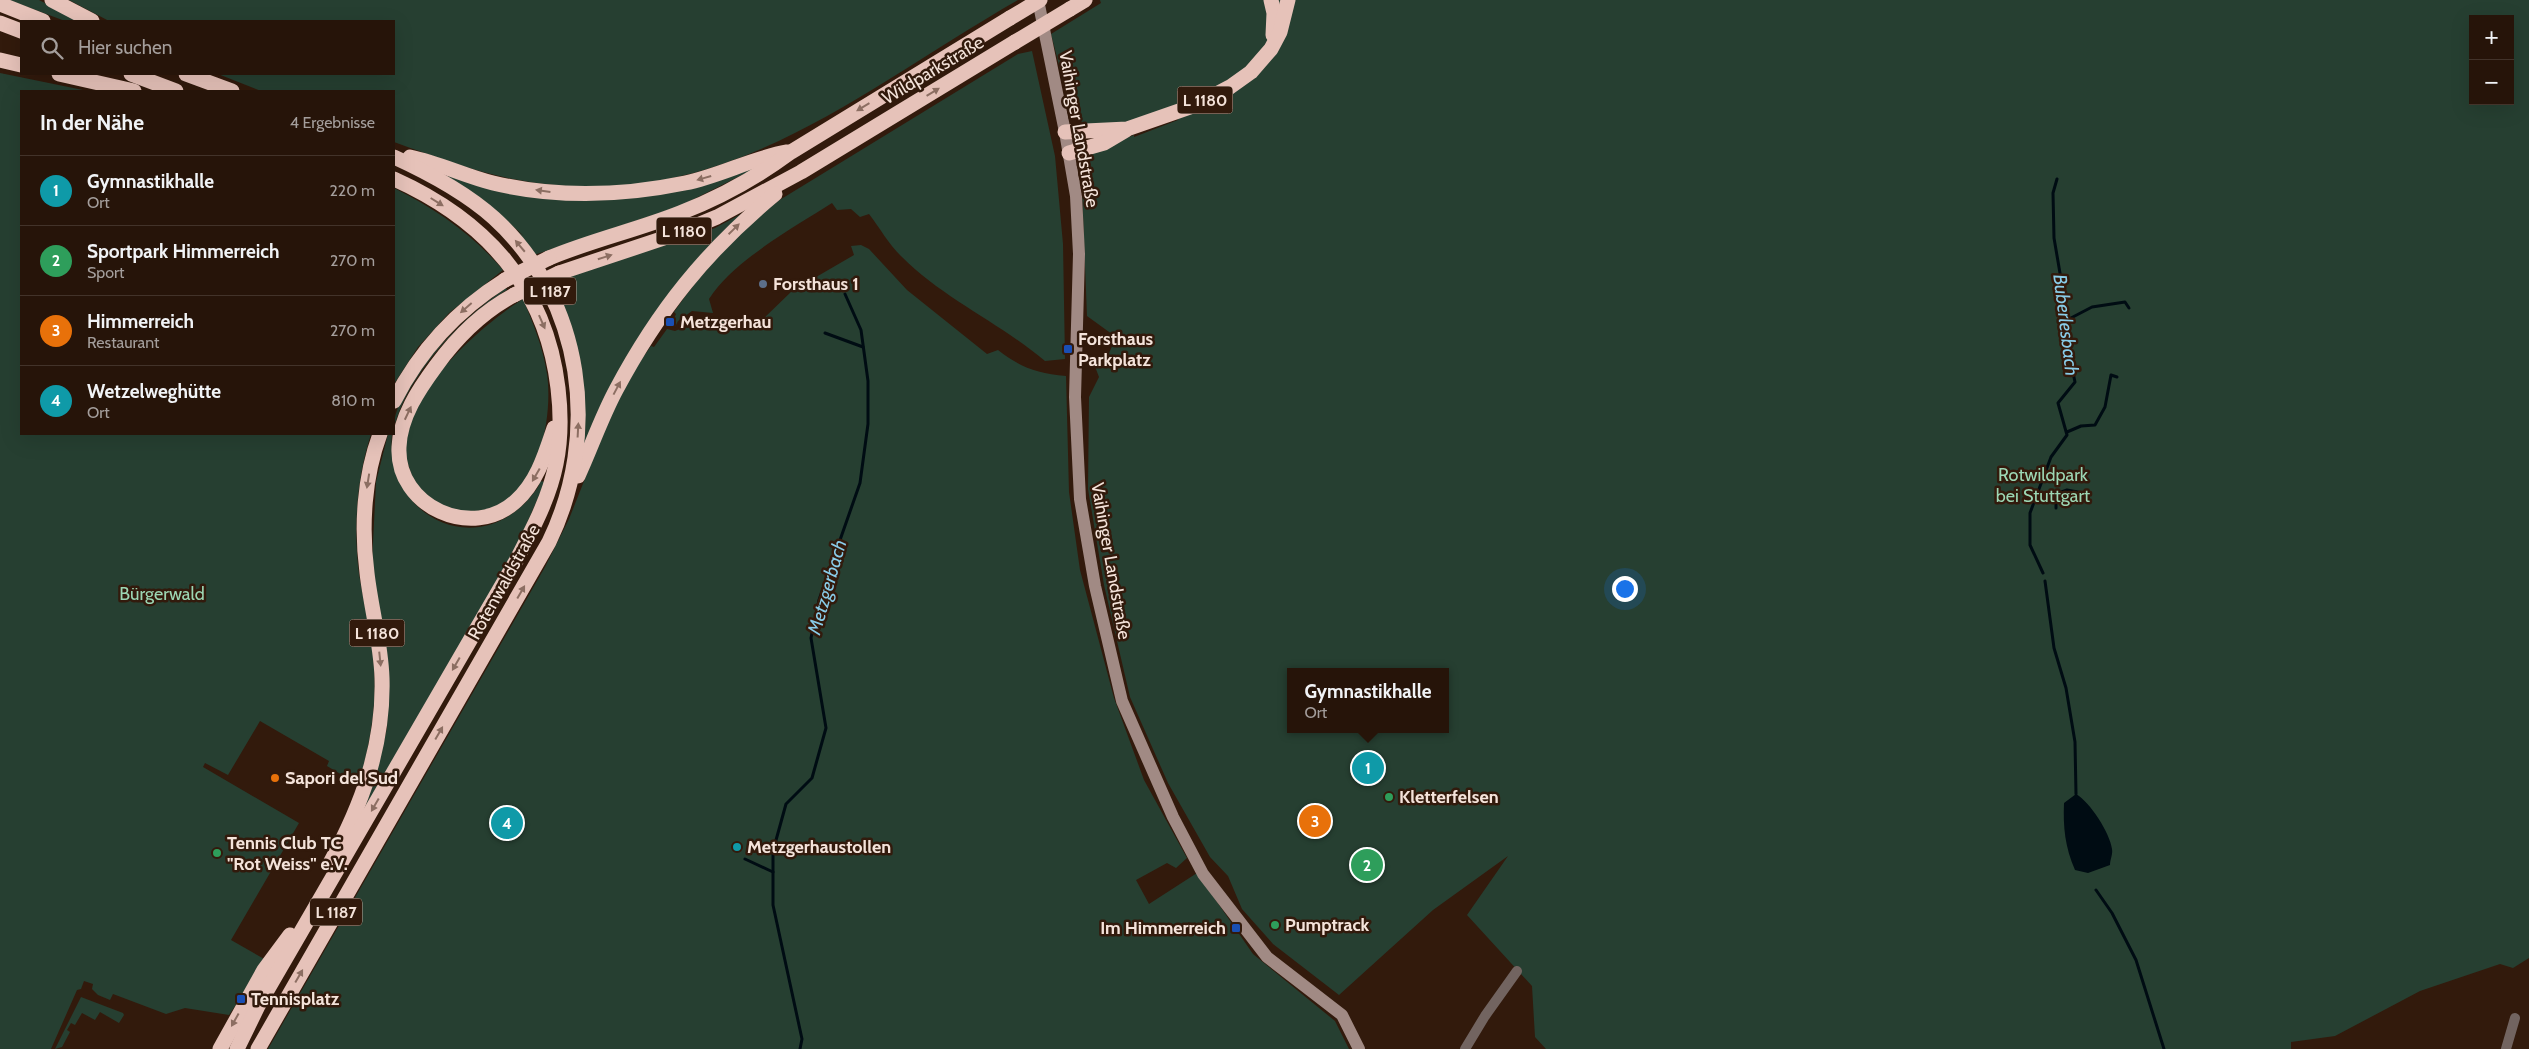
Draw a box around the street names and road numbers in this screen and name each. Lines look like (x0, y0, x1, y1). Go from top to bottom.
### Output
street label: Wildparkstraße (878, 31, 988, 109)
street label: Vaihinger Landstraße (1054, 49, 1104, 209)
road number: L 1180 (1178, 86, 1232, 114)
road number: L 1180 (656, 218, 712, 245)
road number: L 1187 (524, 278, 576, 304)
street label: Vaihinger Landstraße (1086, 481, 1136, 641)
street label: Rotenwaldstraße (463, 521, 545, 643)
road number: L 1180 (350, 620, 404, 646)
road number: L 1187 (310, 899, 362, 926)

